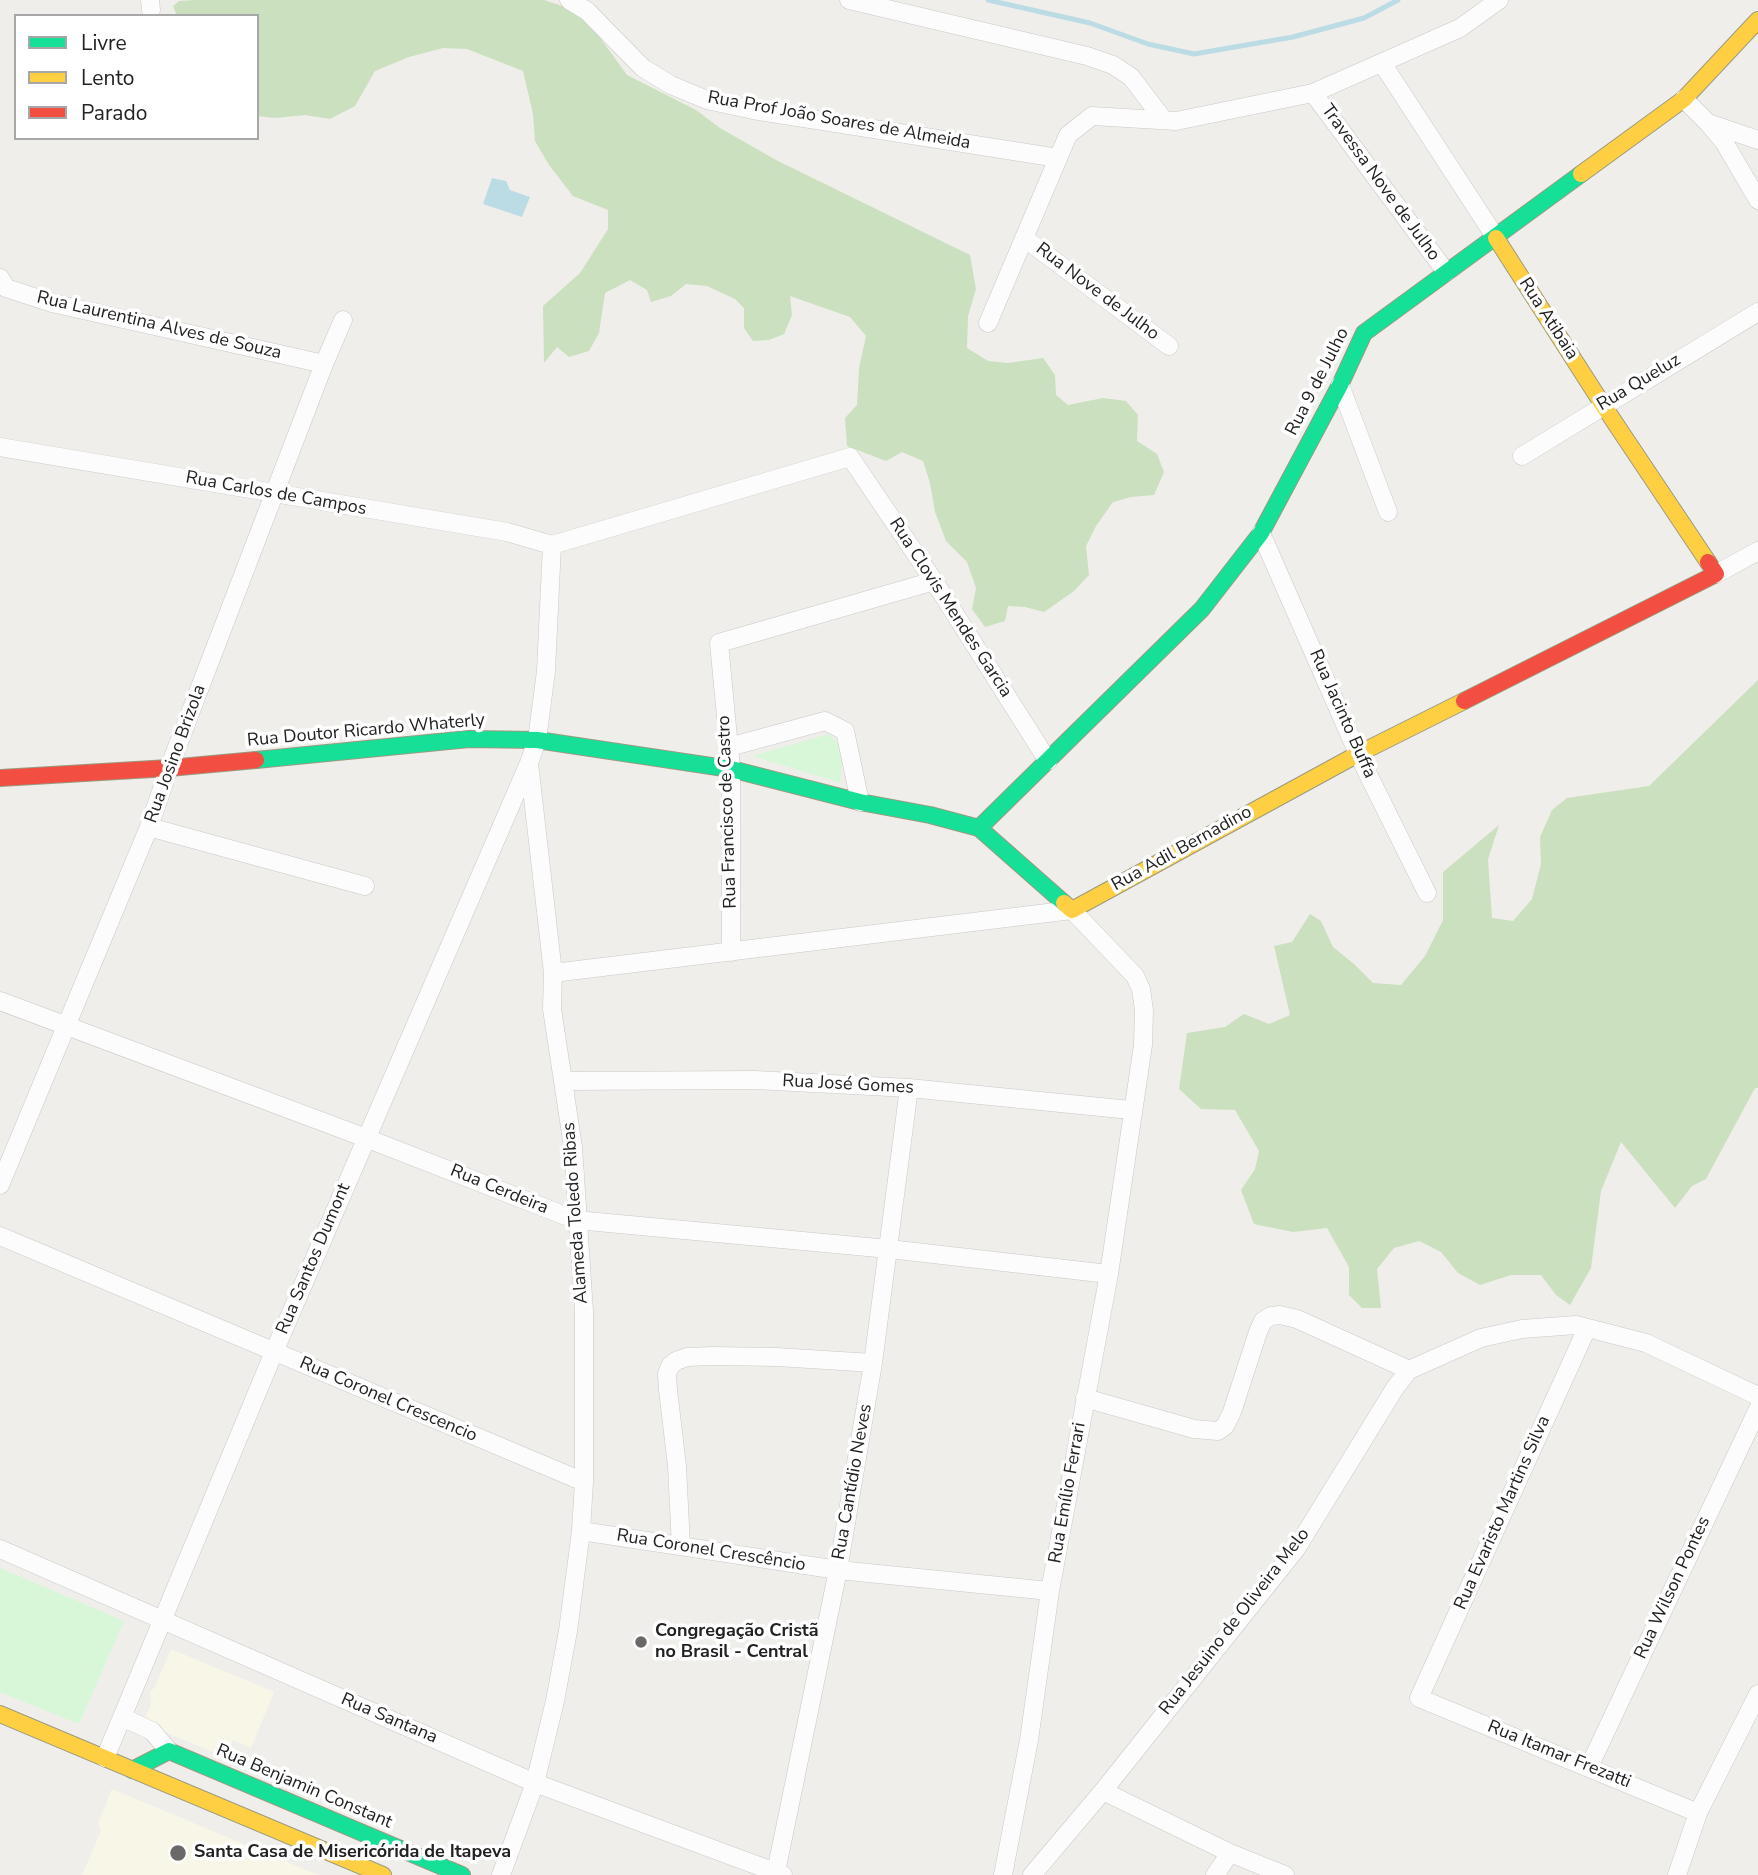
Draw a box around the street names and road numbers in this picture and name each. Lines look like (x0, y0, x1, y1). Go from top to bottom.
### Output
street label: Rua Prof João Soares de Almeida (706, 87, 972, 155)
street label: Travessa Nove de Julho (1316, 101, 1444, 265)
street label: Rua Nove de Julho (1031, 239, 1163, 345)
street label: Rua Atibaia (1513, 274, 1583, 364)
street label: Rua Laurentina Alves de Souza (34, 287, 284, 365)
street label: Rua 9 de Julho (1282, 325, 1354, 439)
street label: Rua Queluz (1593, 350, 1685, 416)
street label: Rua Carlos de Campos (184, 467, 368, 521)
street label: Rua Clovis Mendes Garcia (884, 514, 1016, 702)
street label: Rua Jacinto Buffa (1304, 646, 1380, 782)
street label: Rua Josino Brizola (141, 682, 211, 826)
street label: Rua Doutor Ricardo Whaterly (246, 710, 486, 752)
street label: Rua Francisco de Castro (714, 715, 742, 909)
street label: Rua Adil Bernadino (1108, 802, 1256, 896)
street label: Rua José Gomes (782, 1071, 914, 1099)
street label: Alameda Toledo Ribas (559, 1121, 593, 1305)
street label: Rua Cerdeira (447, 1161, 551, 1219)
street label: Rua Santos Dumont (272, 1180, 356, 1338)
street label: Rua Coronel Crescencio (296, 1353, 480, 1447)
street label: Rua Cantídio Neves (829, 1402, 877, 1562)
street label: Rua Evaristo Martins Silva (1450, 1413, 1556, 1613)
street label: Rua Emílio Ferrari (1045, 1421, 1091, 1565)
street label: Rua Wilson Pontes (1631, 1513, 1715, 1663)
street label: Rua Jesuino de Oliveira Melo (1155, 1524, 1315, 1720)
street label: Rua Coronel Crescêncio (615, 1525, 807, 1577)
street label: Rua Santana (337, 1689, 441, 1749)
street label: Rua Itamar Frezatti (1484, 1716, 1634, 1794)
street label: Rua Benjamin Constant (213, 1740, 395, 1834)

